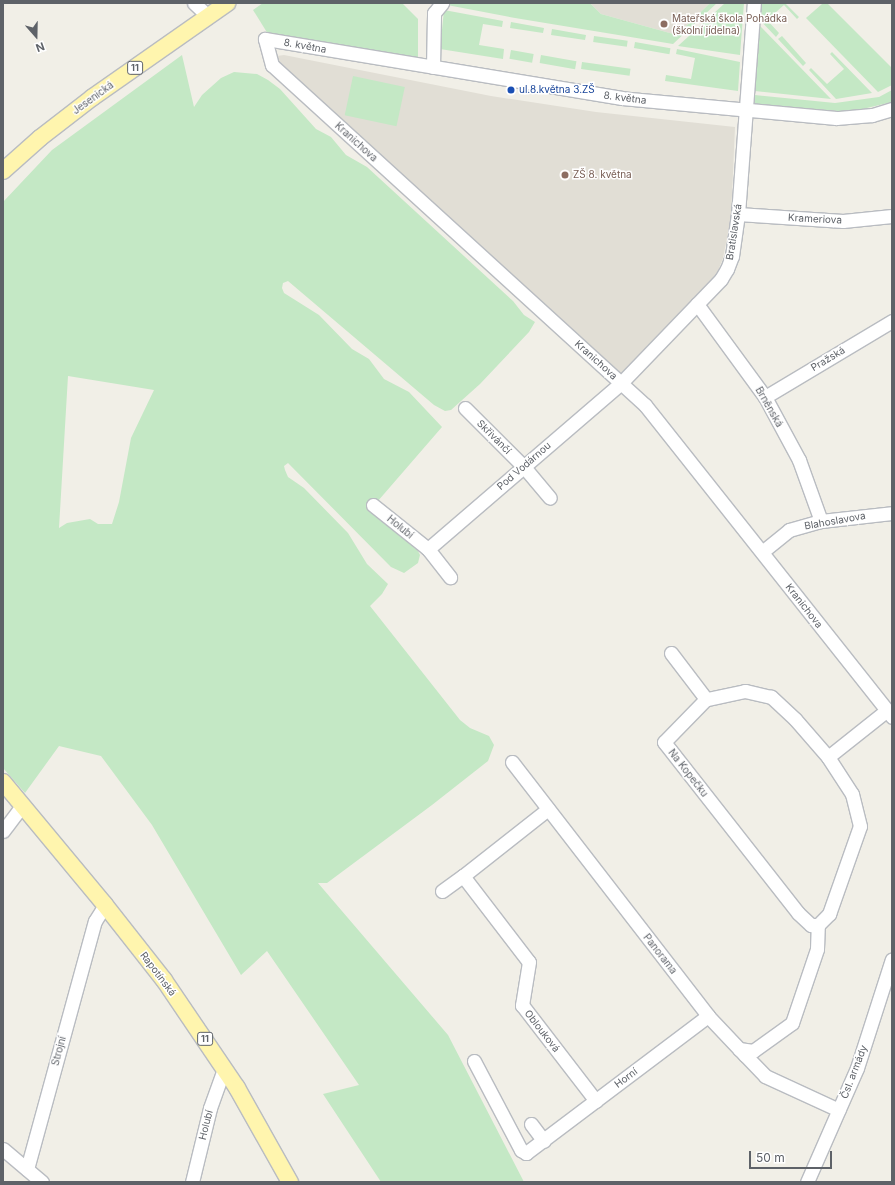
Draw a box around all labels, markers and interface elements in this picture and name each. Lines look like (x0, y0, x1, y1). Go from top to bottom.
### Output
place label: Mateřská škola Pohádka (školní jídelna) (672, 12, 787, 36)
north arrow (16, 16, 56, 56)
marker: Mateřská škola Pohádka (školní jídelna) (659, 19, 669, 29)
street label: 8. května (283, 36, 327, 56)
text: N (34, 39, 46, 55)
road number: 11 (127, 61, 143, 75)
street label: Jesenická (70, 79, 116, 117)
place label: ul.8.května 3.ZŠ (519, 84, 595, 96)
marker: ul.8.května 3.ZŠ (506, 85, 516, 95)
street label: 8. května (603, 89, 647, 107)
street label: Kranichova (332, 120, 380, 164)
place label: ZŠ 8. května (573, 169, 632, 181)
marker: ZŠ 8. května (560, 170, 570, 180)
street label: Bratislavská (724, 203, 744, 261)
street label: Krameriova (788, 212, 842, 226)
street label: Kranichova (572, 338, 620, 382)
street label: Pražská (809, 344, 847, 374)
street label: Brněnská (753, 385, 785, 429)
street label: Skřivánčí (474, 417, 514, 457)
street label: Pod Vodárnou (495, 439, 553, 493)
street label: Blahoslavova (803, 510, 867, 532)
street label: Holubí (384, 513, 416, 541)
street label: Kranichova (783, 581, 825, 631)
street label: Na Kopečku (666, 747, 710, 799)
street label: Panorama (641, 932, 679, 976)
street label: Rapotínská (138, 950, 178, 998)
street label: Oblouková (522, 1007, 562, 1055)
road number: 11 (197, 1032, 213, 1046)
street label: Strojní (49, 1035, 69, 1067)
street label: Čsl. armády (838, 1044, 870, 1100)
street label: Horní (612, 1065, 640, 1091)
street label: Holubí (197, 1109, 215, 1141)
scale bar (751, 1143, 834, 1169)
text: 50 m (756, 1150, 785, 1165)

